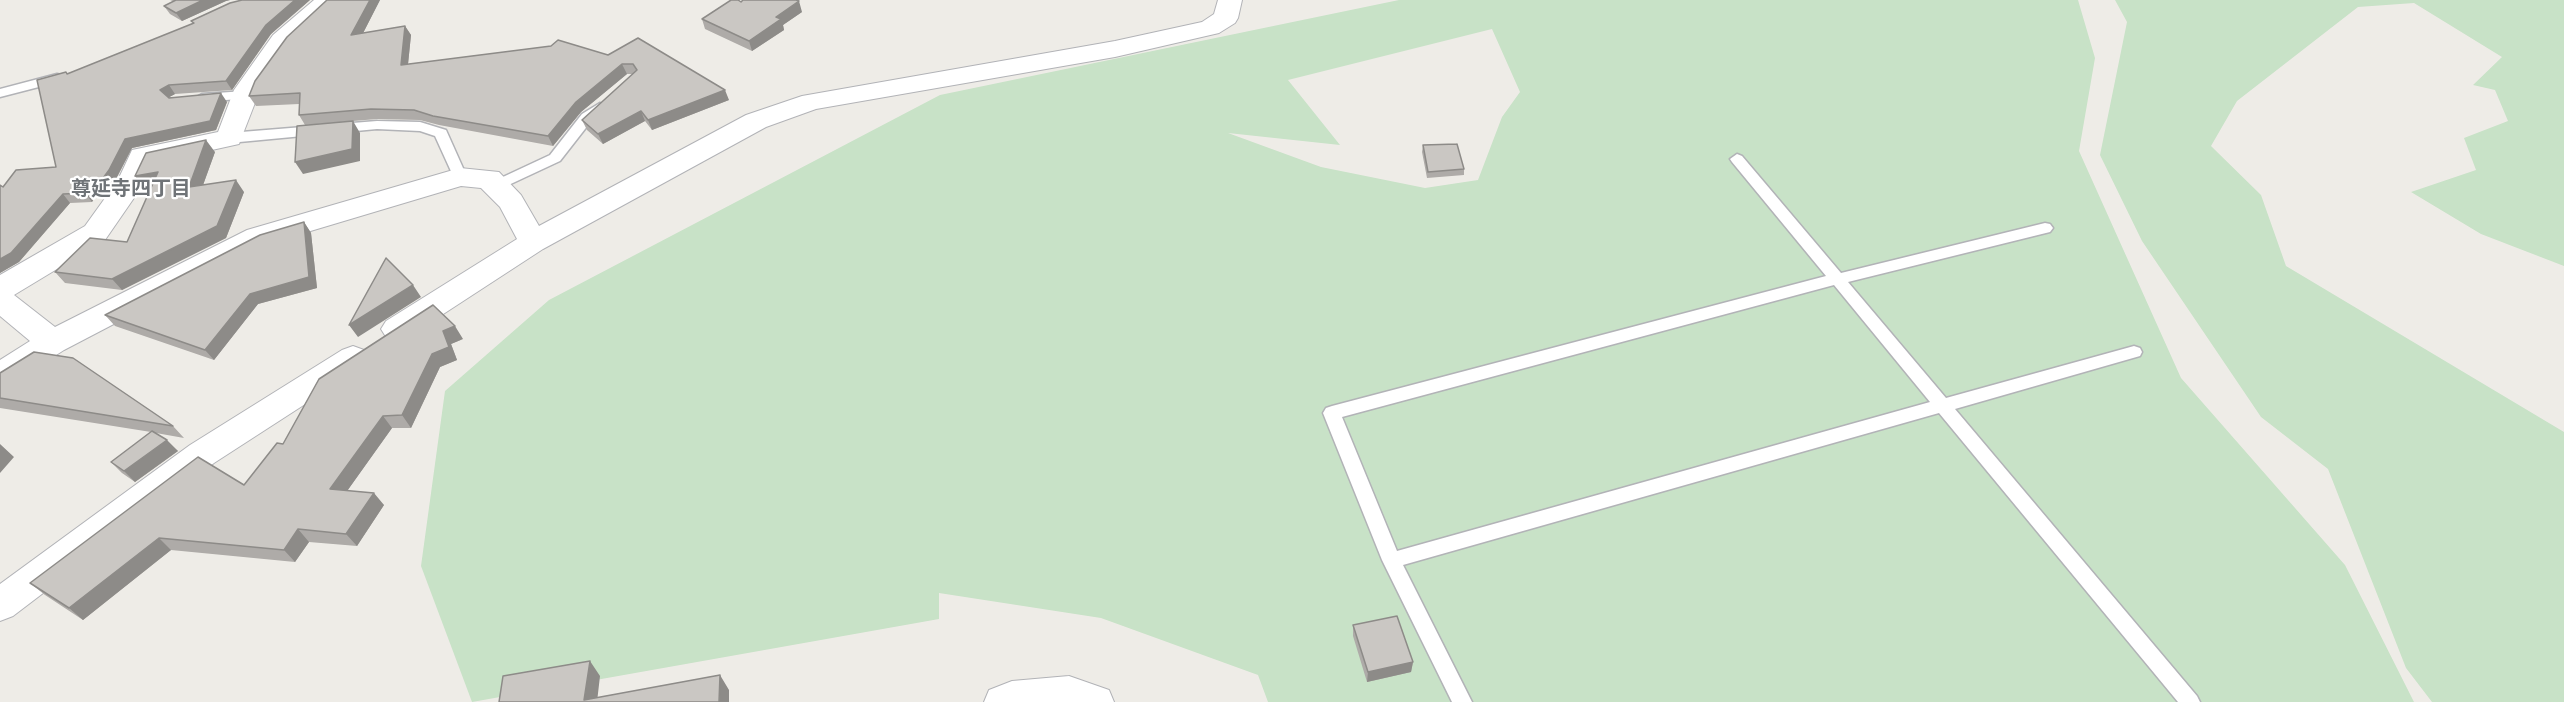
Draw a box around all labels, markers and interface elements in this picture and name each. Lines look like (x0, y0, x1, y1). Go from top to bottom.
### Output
district label: 尊延寺四丁目 (71, 177, 191, 201)

